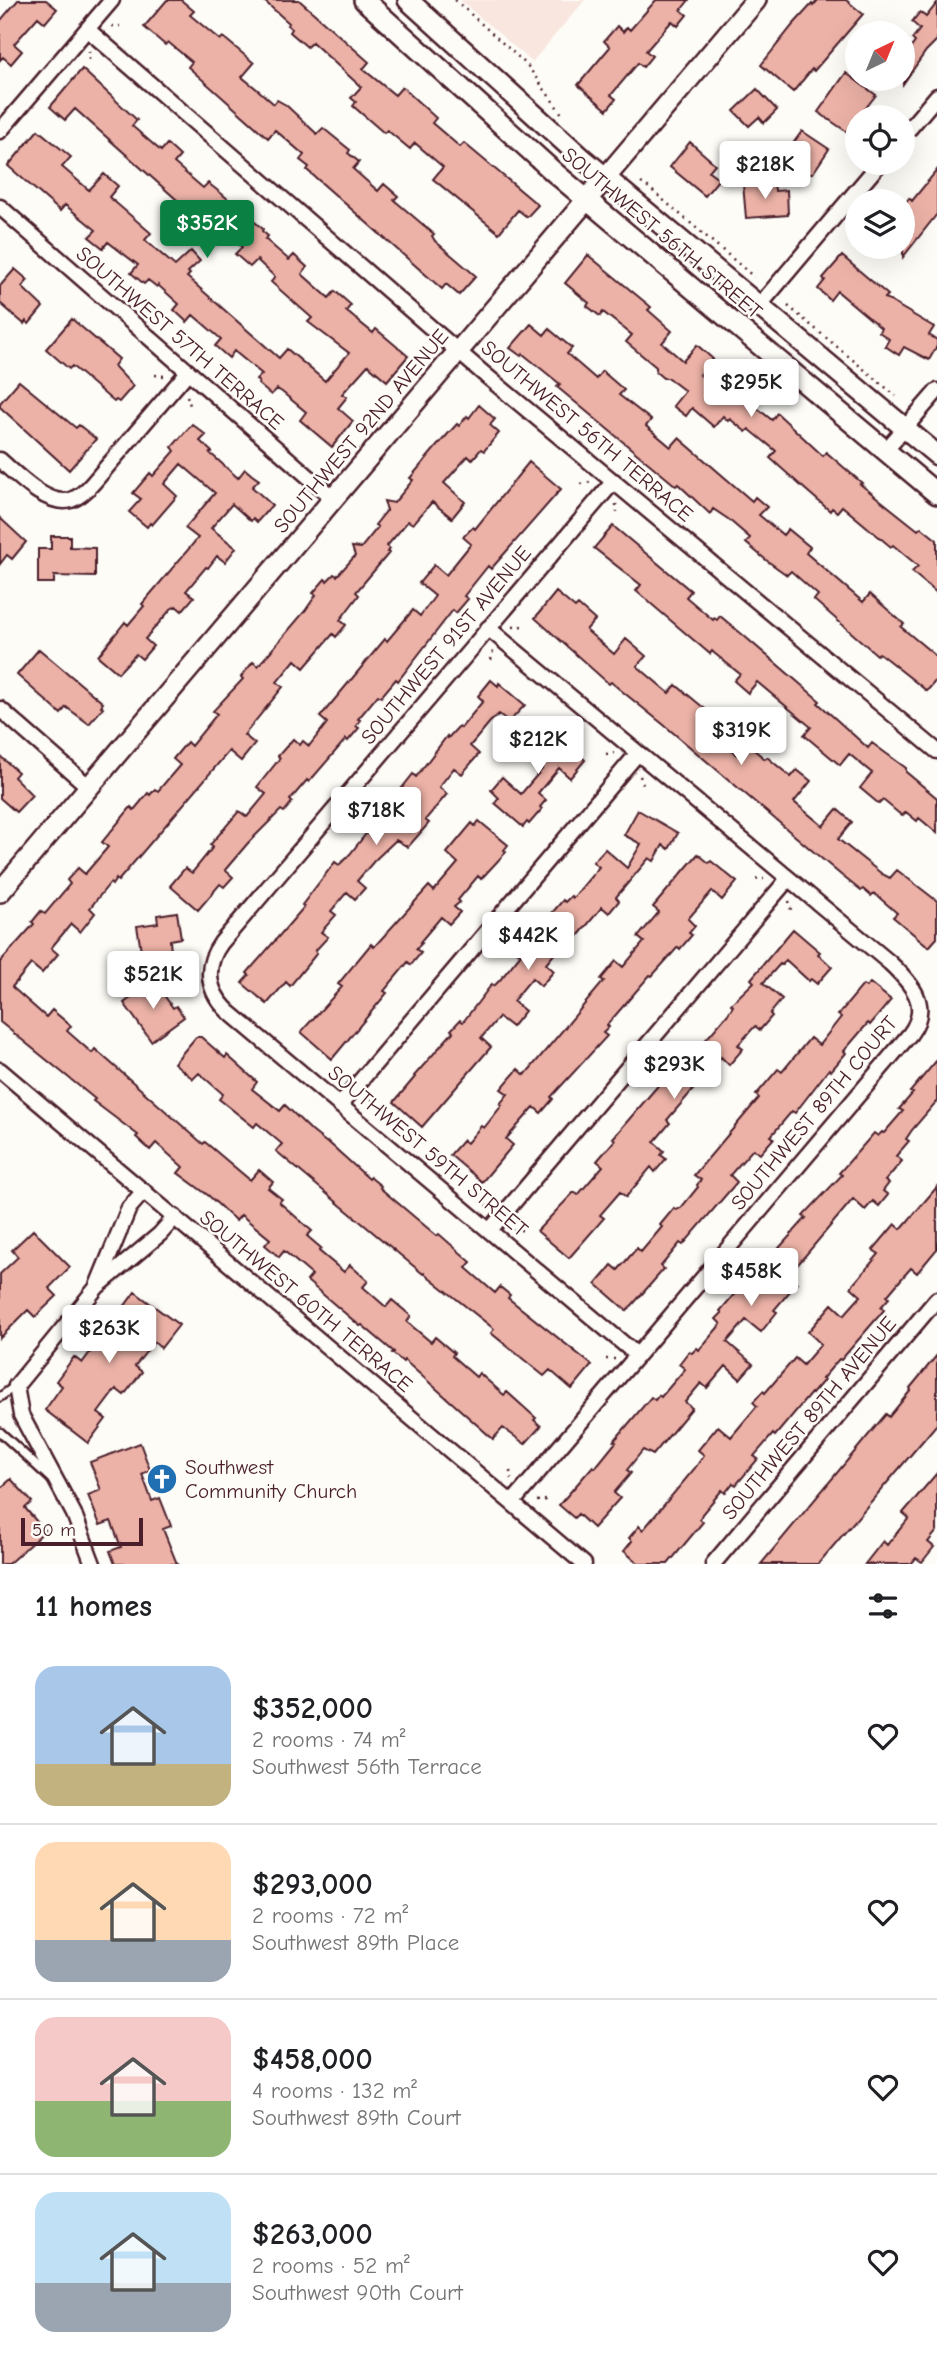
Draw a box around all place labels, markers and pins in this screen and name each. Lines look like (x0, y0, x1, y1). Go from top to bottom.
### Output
pin: $218K (716, 142, 814, 201)
pin: $352K (158, 201, 256, 260)
pin: $295K (702, 360, 800, 419)
pin: $319K (692, 708, 790, 767)
pin: $212K (489, 716, 587, 776)
pin: $718K (327, 788, 425, 847)
pin: $442K (479, 912, 577, 972)
pin: $521K (104, 951, 202, 1011)
pin: $293K (625, 1042, 723, 1101)
pin: $458K (702, 1248, 800, 1308)
pin: $263K (60, 1306, 158, 1365)
place label: Southwest Community Church (185, 1455, 357, 1503)
church icon: Southwest Community Church (145, 1462, 179, 1496)

